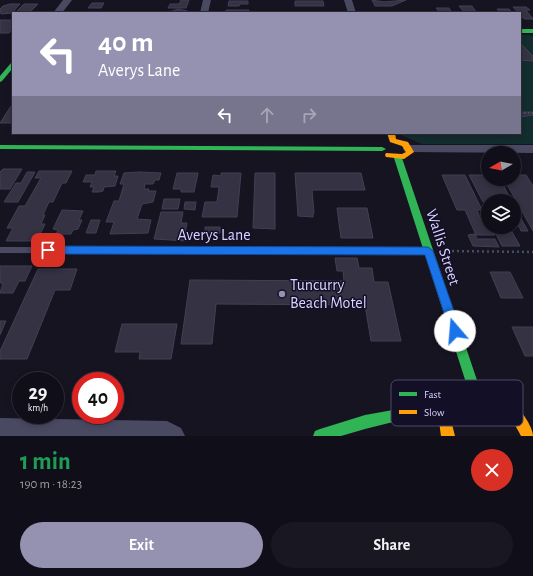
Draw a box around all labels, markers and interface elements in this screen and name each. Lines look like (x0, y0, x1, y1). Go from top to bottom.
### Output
icon: left (32, 28, 84, 80)
text: 40 m (98, 29, 154, 57)
text: Averys Lane (98, 62, 180, 80)
icon: left (214, 104, 236, 126)
icon: ahead (256, 104, 278, 126)
icon: right (298, 104, 320, 126)
north arrow (481, 146, 521, 186)
map controls (481, 146, 521, 234)
button: layers (481, 194, 521, 234)
street label: Wallis Street (423, 207, 463, 287)
street label: Averys Lane (177, 227, 251, 244)
pin (31, 233, 65, 267)
icon: arrive (37, 239, 59, 261)
place label: Tuncurry Beach Motel (290, 277, 367, 311)
marker: Tuncurry Beach Motel (277, 289, 287, 299)
position arrow (434, 310, 476, 352)
speed limit sign: 40 (72, 372, 124, 424)
legend (391, 380, 523, 426)
text: 29 (28, 383, 48, 403)
text: Fast (424, 389, 442, 400)
text: km/h (28, 403, 48, 413)
text: Slow (424, 407, 445, 418)
button: close (471, 449, 513, 491)
text: 1 min (20, 450, 71, 474)
text: 190 m · 18:23 (20, 478, 82, 491)
button: Exit (20, 522, 263, 568)
button: Share (271, 522, 513, 568)

